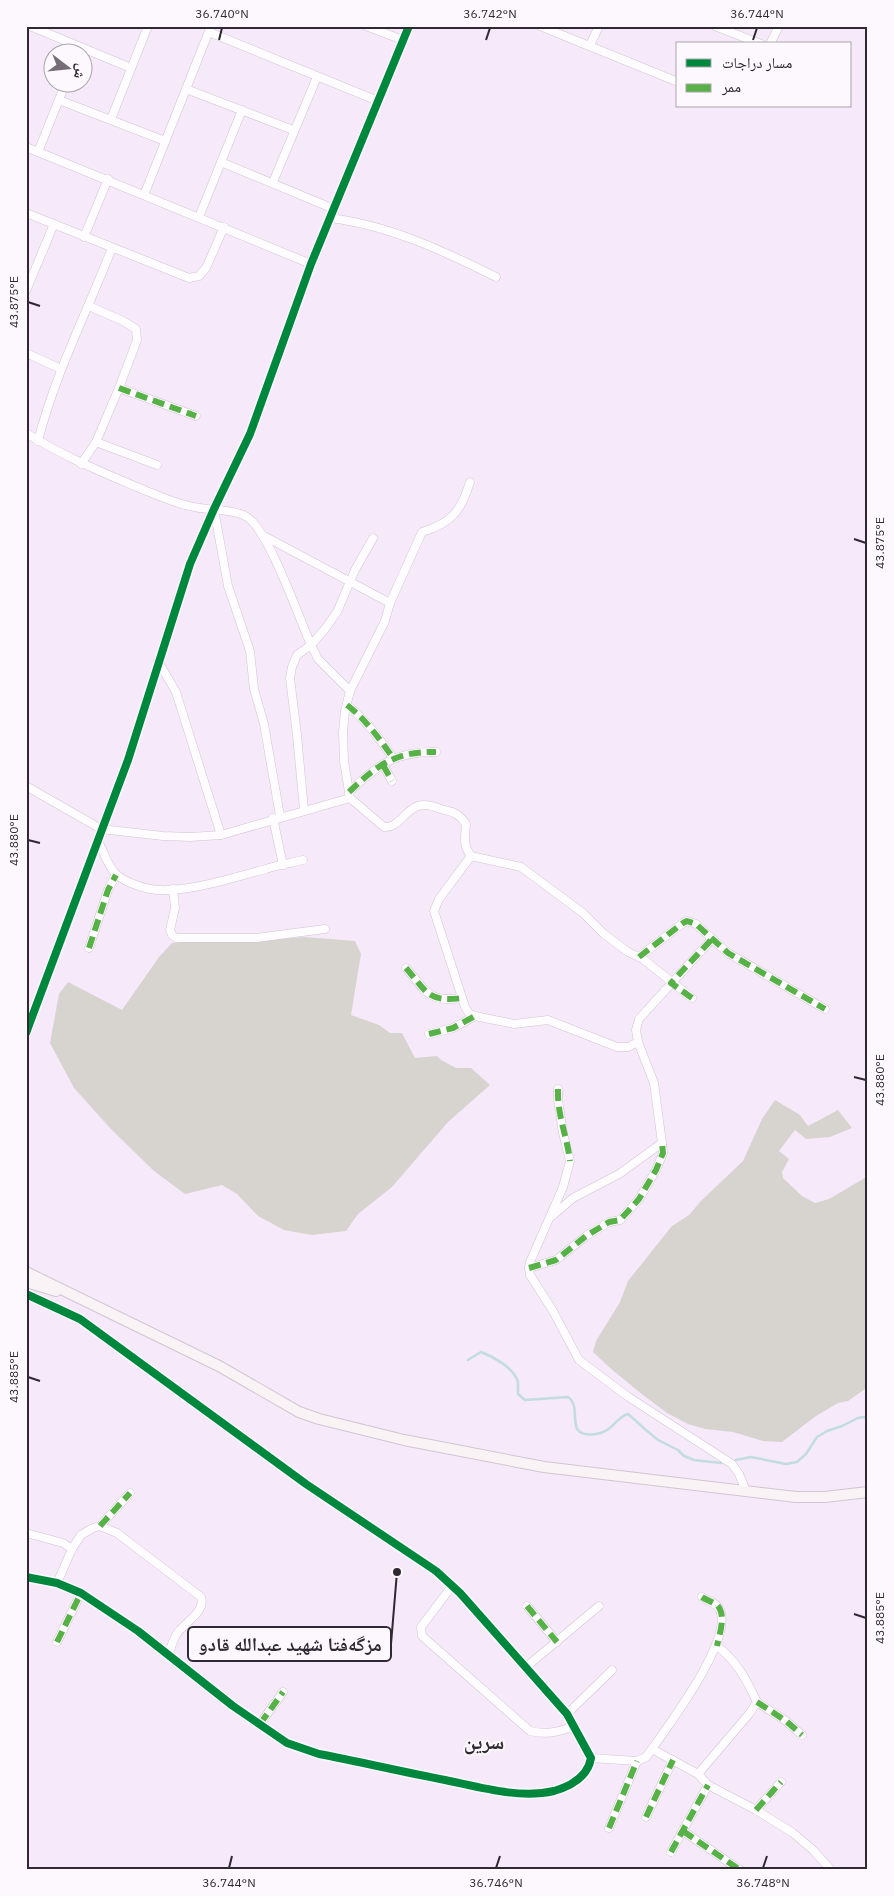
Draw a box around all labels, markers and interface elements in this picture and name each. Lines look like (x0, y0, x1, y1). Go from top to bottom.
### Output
text: 36.740°N (195, 6, 249, 21)
text: 36.742°N (463, 6, 517, 21)
text: 36.744°N (730, 6, 784, 21)
north arrow (42, 42, 92, 92)
legend (676, 42, 852, 108)
text: مسار دراجات (722, 53, 793, 72)
text: ش (70, 62, 91, 81)
text: ممر (721, 77, 741, 96)
text: 43.875°E (6, 276, 21, 328)
text: 43.875°E (872, 517, 887, 569)
text: 43.880°E (6, 814, 21, 866)
text: 43.880°E (872, 1054, 887, 1106)
text: 43.885°E (6, 1351, 21, 1403)
text: 43.885°E (872, 1592, 887, 1644)
callout: مزگەفتا شهيد عبدالله قادو (188, 1627, 391, 1661)
text: مزگەفتا شهيد عبدالله قادو (198, 1632, 382, 1656)
district label: سرين (464, 1728, 504, 1755)
text: 36.744°N (202, 1875, 256, 1890)
text: 36.746°N (469, 1875, 523, 1890)
text: 36.748°N (736, 1875, 790, 1890)

